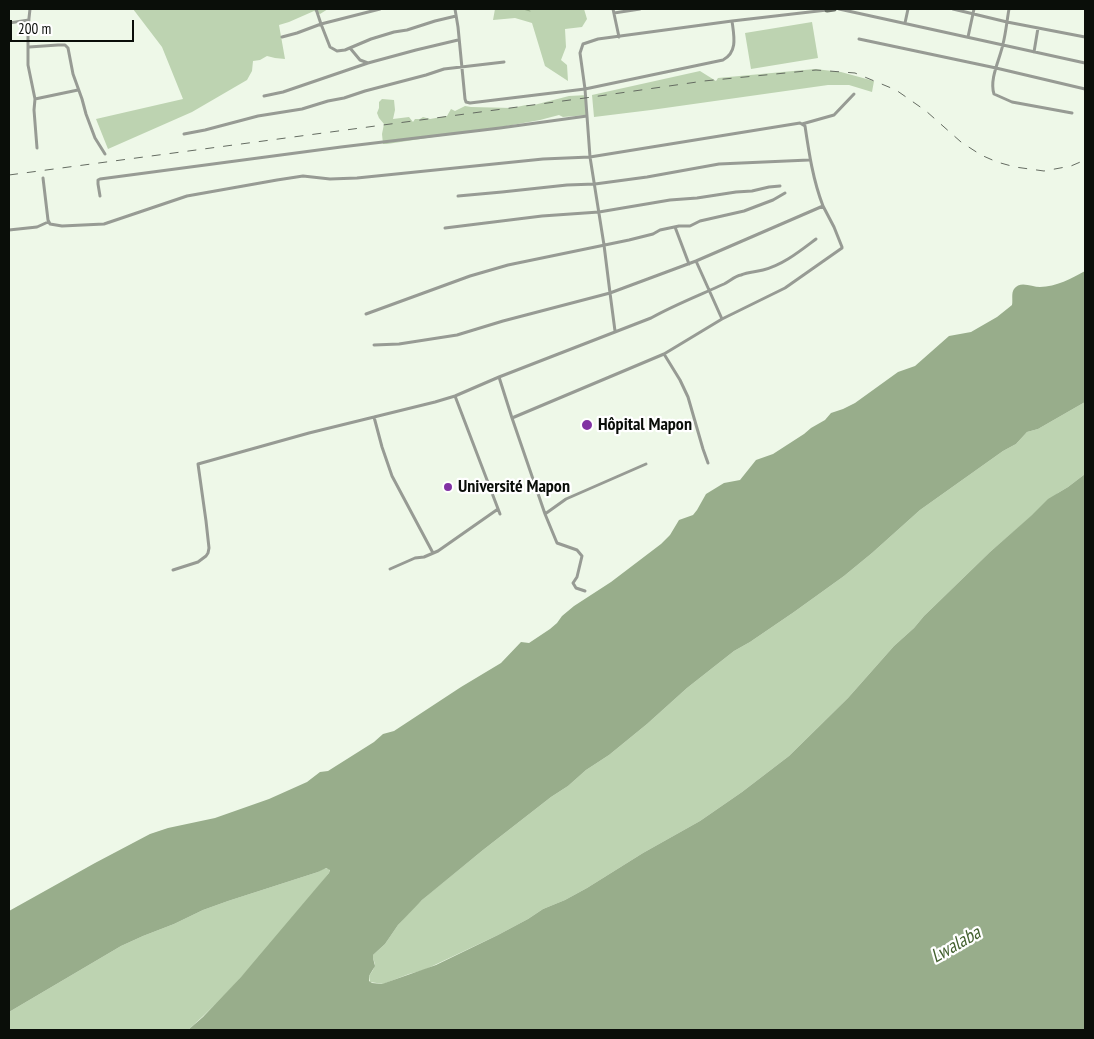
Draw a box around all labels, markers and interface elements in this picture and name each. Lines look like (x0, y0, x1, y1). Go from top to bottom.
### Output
scale bar (12, 10, 136, 42)
text: 200 m (18, 19, 51, 38)
place label: Hôpital Mapon (598, 414, 692, 436)
marker: Hôpital Mapon (580, 418, 594, 432)
place label: Université Mapon (458, 476, 570, 498)
marker: Université Mapon (442, 481, 454, 493)
water label: Lwalaba (927, 922, 985, 968)

